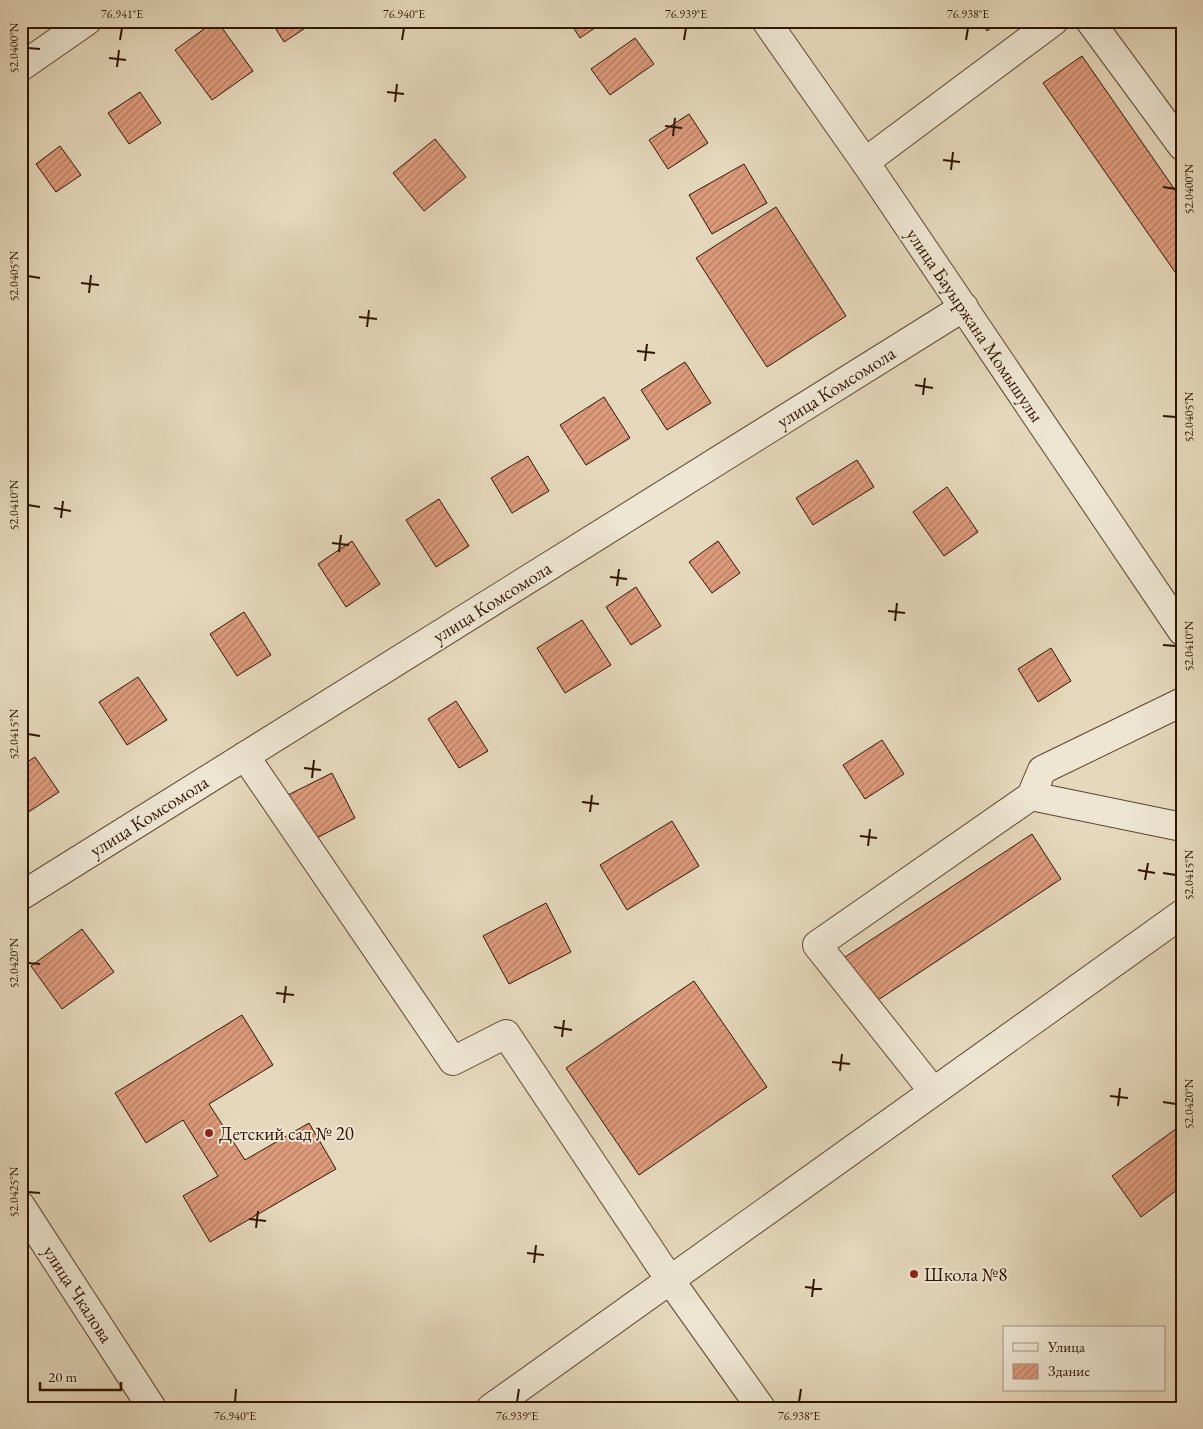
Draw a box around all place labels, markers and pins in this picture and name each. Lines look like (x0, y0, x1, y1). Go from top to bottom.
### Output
place label: Детский сад № 20 (219, 1121, 354, 1146)
marker: Детский сад № 20 (203, 1127, 215, 1139)
place label: Школа №8 (924, 1262, 1007, 1287)
marker: Школа №8 (908, 1268, 920, 1280)

